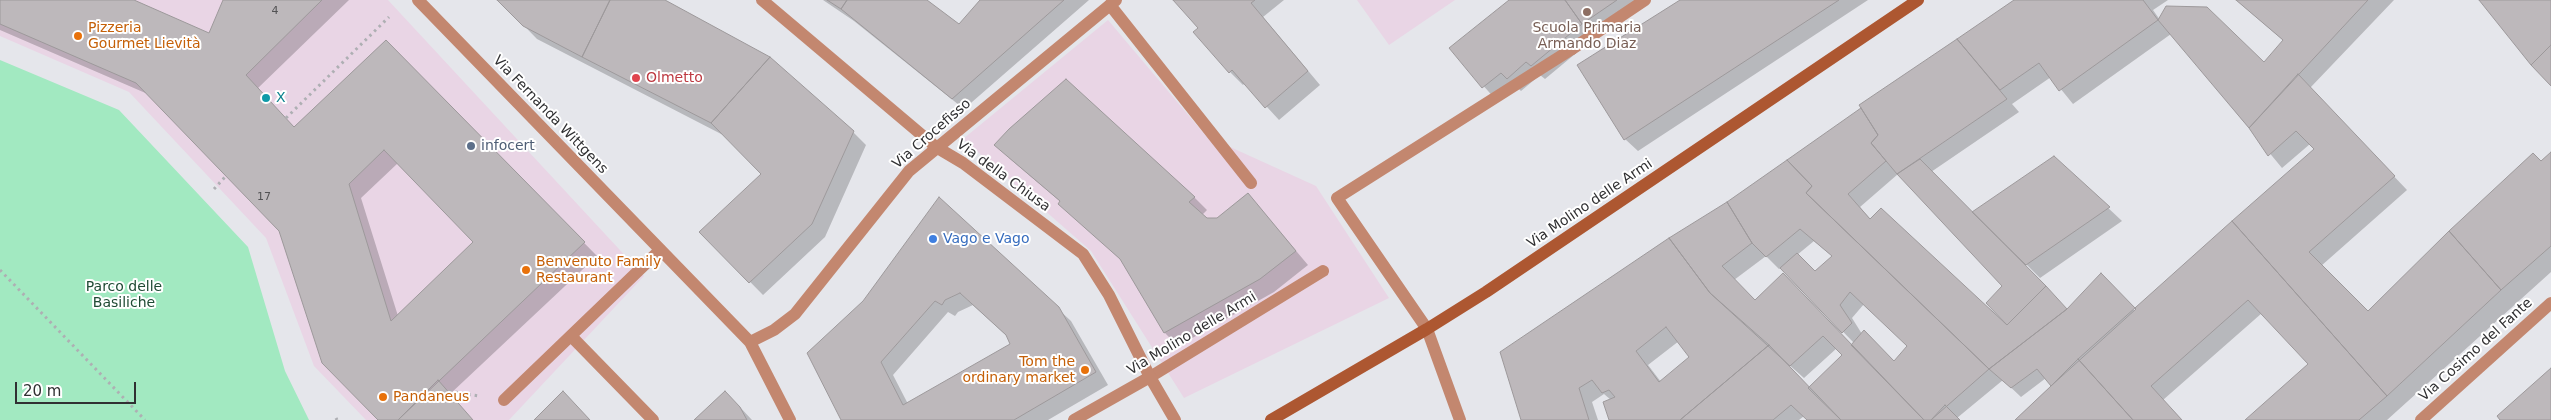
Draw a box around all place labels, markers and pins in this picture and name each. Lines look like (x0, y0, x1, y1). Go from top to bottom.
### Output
marker: Scuola Primaria Armando Diaz (1581, 6, 1593, 18)
place label: Pizzeria Gourmet Lievità (88, 20, 201, 52)
place label: Scuola Primaria Armando Diaz (1532, 20, 1642, 52)
marker: Pizzeria Gourmet Lievità (72, 30, 84, 42)
place label: Olmetto (646, 70, 703, 86)
marker: Olmetto (630, 72, 642, 84)
place label: X (276, 90, 286, 106)
marker: X (260, 92, 272, 104)
place label: infocert (481, 138, 535, 154)
marker: infocert (465, 140, 477, 152)
place label: Vago e Vago (943, 231, 1030, 247)
marker: Vago e Vago (927, 233, 939, 245)
place label: Benvenuto Family Restaurant (536, 254, 661, 286)
marker: Benvenuto Family Restaurant (520, 264, 532, 276)
place label: Tom the ordinary market (963, 354, 1075, 387)
marker: Tom the ordinary market (1079, 364, 1091, 376)
place label: Pandaneus (393, 389, 469, 405)
marker: Pandaneus (377, 391, 389, 403)

